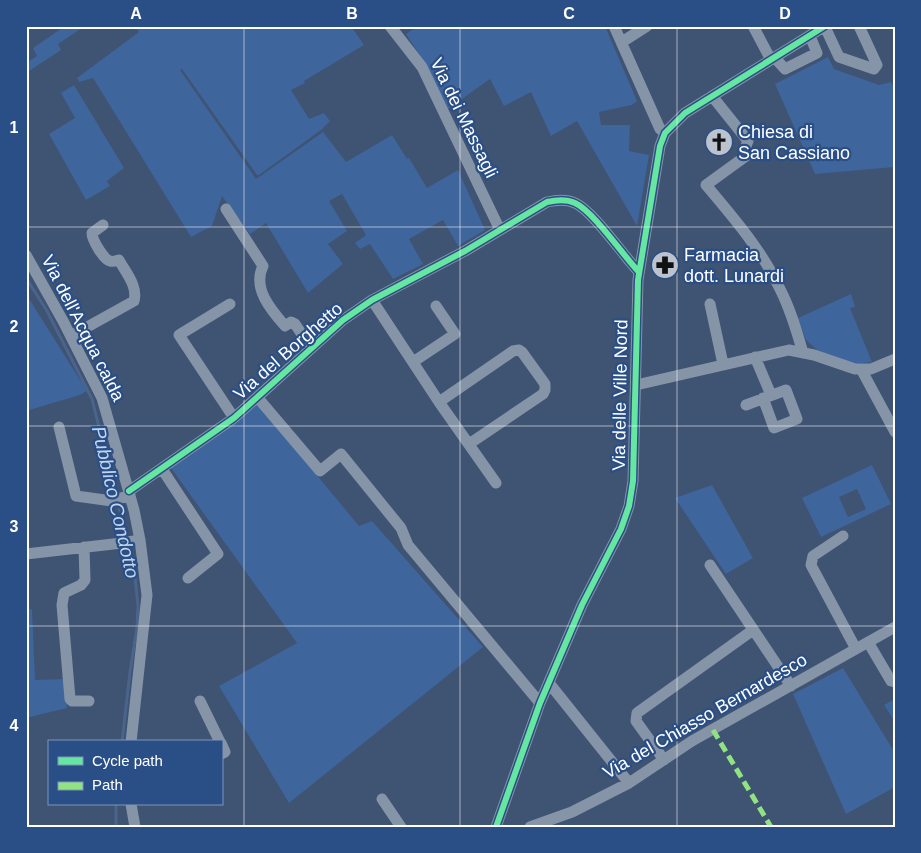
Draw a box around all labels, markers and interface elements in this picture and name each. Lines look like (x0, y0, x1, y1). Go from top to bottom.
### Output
text: A (130, 5, 142, 22)
text: B (346, 5, 358, 22)
text: C (563, 5, 575, 22)
text: D (779, 5, 791, 22)
street label: Via dei Massagli (426, 55, 502, 181)
text: 1 (10, 119, 19, 136)
place label: Chiesa di San Cassiano (738, 122, 850, 163)
church icon: Chiesa di San Cassiano (704, 127, 734, 157)
place label: Farmacia dott. Lunardi (684, 245, 784, 286)
pharmacy icon: Farmacia dott. Lunardi (650, 250, 680, 280)
street label: Via dell'Acqua calda (37, 252, 129, 405)
street label: Via del Borghetto (229, 298, 347, 404)
text: 2 (10, 318, 19, 335)
street label: Via delle Ville Nord (609, 319, 631, 471)
water label: Pubblico Condotto (88, 424, 143, 580)
text: 3 (10, 518, 19, 535)
street label: Via del Chiasso Bernardesco (600, 649, 810, 783)
text: 4 (10, 717, 19, 734)
legend (48, 740, 222, 806)
text: Cycle path (92, 752, 163, 769)
text: Path (92, 776, 123, 793)

